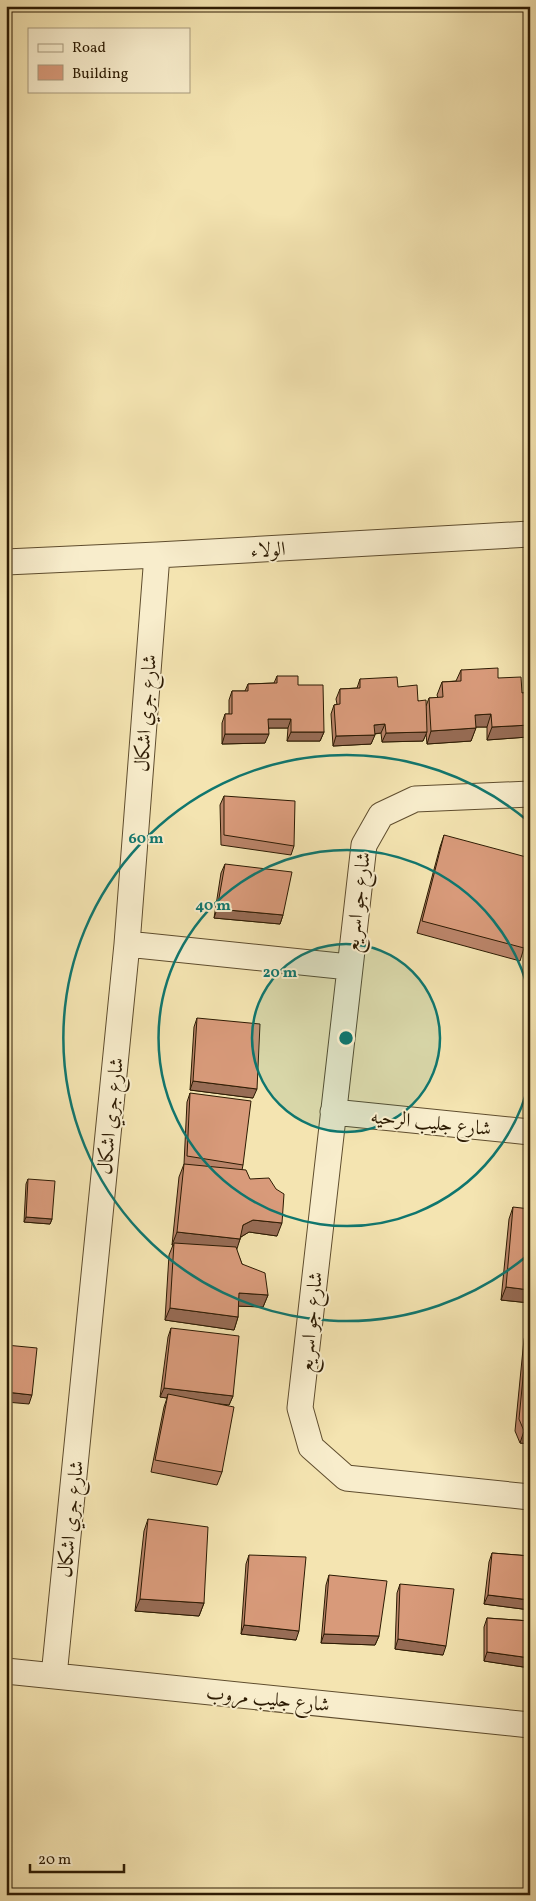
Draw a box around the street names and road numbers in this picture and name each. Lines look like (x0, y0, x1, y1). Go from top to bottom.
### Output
street label: الولاء (250, 536, 286, 566)
street label: شارع جري اشكال (129, 653, 167, 773)
street label: شارع جو اسريع (339, 850, 381, 954)
street label: شارع جري اشكال (92, 1056, 134, 1176)
street label: شارع جليب الرحيه (369, 1104, 493, 1146)
street label: شارع جو اسريع (293, 1270, 333, 1374)
street label: شارع جري اشكال (52, 1459, 94, 1579)
street label: شارع جليب مروب (204, 1680, 331, 1722)

